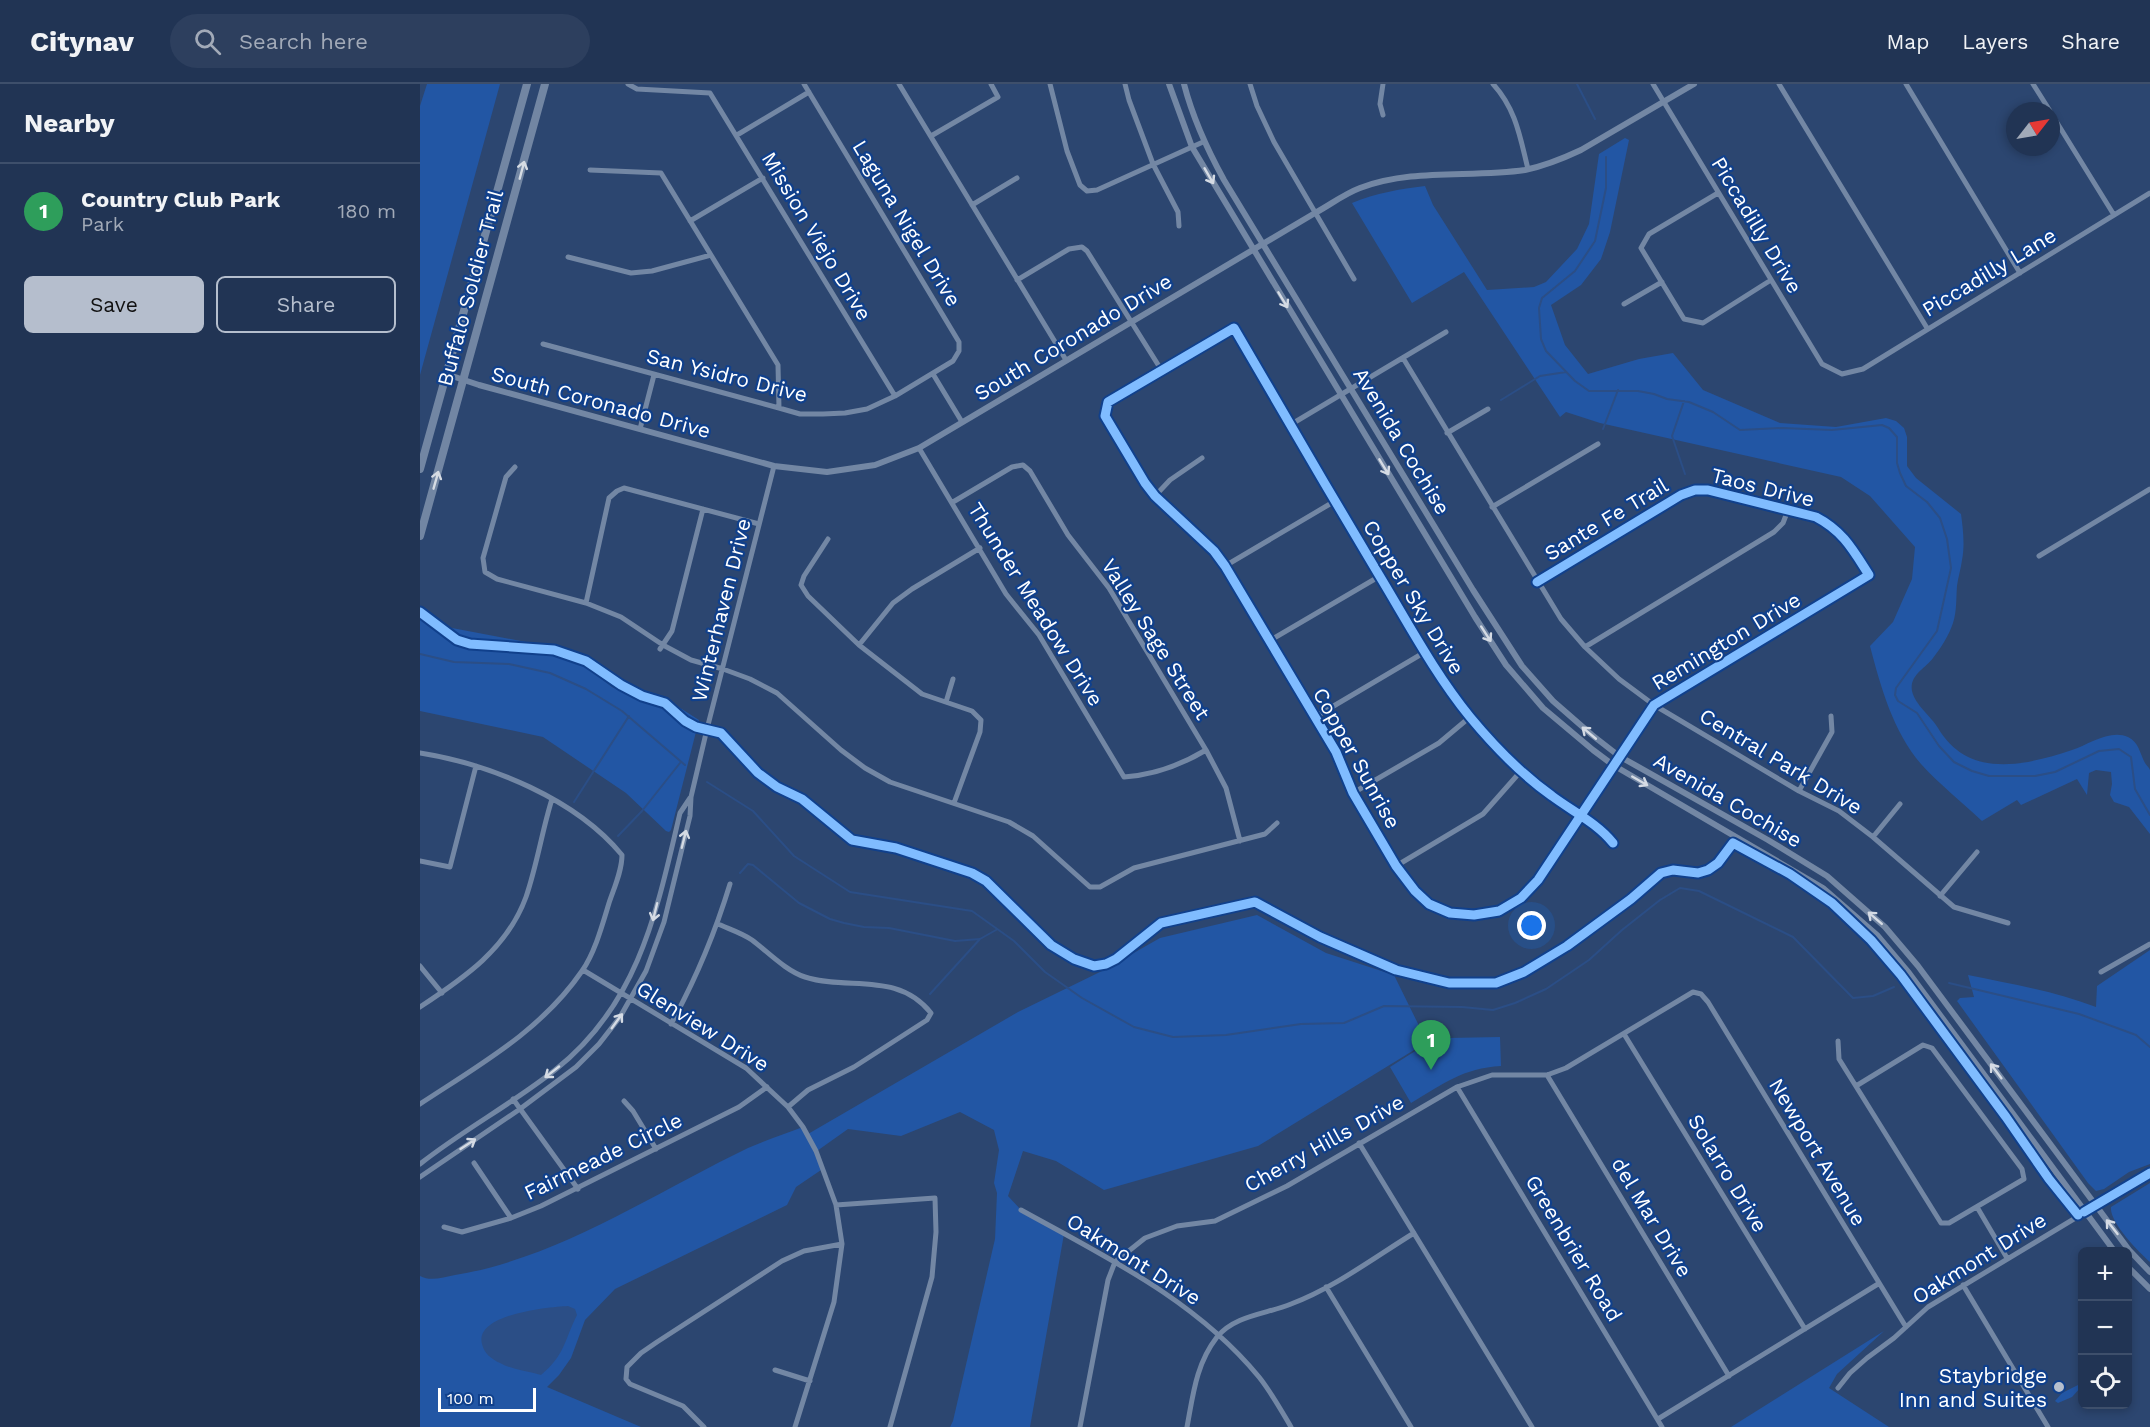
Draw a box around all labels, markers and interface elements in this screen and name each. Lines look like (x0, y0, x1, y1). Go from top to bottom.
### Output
search box (170, 14, 590, 68)
text: Citynav (30, 25, 134, 58)
icon: search (191, 25, 224, 58)
text: Search here (239, 29, 368, 54)
text: Map (1886, 29, 1929, 54)
text: Layers (1962, 29, 2028, 54)
text: Share (2061, 29, 2120, 54)
north arrow (2006, 102, 2060, 156)
text: Nearby (24, 108, 115, 138)
street label: Laguna Nigel Drive (847, 135, 967, 311)
street label: Mission Viejo Drive (757, 147, 877, 325)
street label: Piccadilly Drive (1706, 152, 1808, 298)
one-way arrow (516, 161, 528, 180)
one-way arrow (1203, 167, 1215, 184)
text: Country Club Park (81, 187, 280, 212)
street label: Buffalo Soldier Trail (432, 187, 508, 389)
text: 1 (39, 199, 48, 223)
text: 180 m (338, 199, 396, 223)
text: Park (81, 212, 124, 236)
street label: Piccadilly Lane (1917, 222, 2061, 322)
street label: South Coronado Drive (970, 268, 1176, 406)
button: Save (24, 276, 204, 333)
button: Share (216, 276, 396, 333)
one-way arrow (1278, 291, 1290, 308)
street label: San Ysidro Drive (644, 343, 810, 407)
street label: South Coronado Drive (489, 361, 713, 443)
street label: Avenida Cochise (1348, 363, 1456, 519)
one-way arrow (1379, 458, 1391, 475)
street label: Taos Drive (1709, 462, 1817, 512)
one-way arrow (431, 471, 442, 490)
street label: Sante Fe Trail (1540, 472, 1673, 566)
street label: Thunder Meadow Drive (963, 498, 1109, 710)
street label: Copper Sky Drive (1358, 515, 1470, 679)
street label: Winterhaven Drive (686, 516, 756, 704)
street label: Valley Sage Street (1096, 554, 1216, 724)
street label: Remington Drive (1647, 587, 1805, 695)
one-way arrow (1479, 625, 1492, 642)
street label: Copper Sunrise (1308, 683, 1406, 833)
street label: Central Park Drive (1695, 703, 1867, 819)
one-way arrow (1581, 726, 1597, 739)
street label: Avenida Cochise (1649, 747, 1807, 853)
one-way arrow (1631, 775, 1648, 787)
one-way arrow (679, 830, 691, 849)
one-way arrow (649, 902, 661, 921)
your location (1517, 911, 1546, 940)
one-way arrow (1868, 911, 1883, 925)
street label: Glenview Drive (632, 975, 774, 1077)
one-way arrow (611, 1013, 623, 1029)
pin: 1 (1412, 1020, 1450, 1070)
one-way arrow (1989, 1063, 2002, 1079)
one-way arrow (544, 1066, 560, 1079)
street label: Newport Avenue (1764, 1074, 1872, 1230)
street label: Cherry Hills Drive (1240, 1089, 1408, 1197)
street label: Fairmeade Circle (520, 1107, 686, 1205)
street label: Solarro Drive (1683, 1109, 1773, 1237)
one-way arrow (459, 1138, 476, 1150)
street label: del Mar Drive (1606, 1153, 1698, 1281)
street label: Greenbrier Road (1520, 1170, 1628, 1326)
street label: Oakmont Drive (1907, 1207, 2051, 1309)
street label: Oakmont Drive (1062, 1208, 1206, 1310)
one-way arrow (2106, 1220, 2118, 1236)
map controls (2078, 1247, 2132, 1409)
button: + (2078, 1247, 2132, 1301)
button: − (2078, 1301, 2132, 1355)
button: locate (2078, 1355, 2132, 1409)
place label: Staybridge Inn and Suites (1899, 1363, 2047, 1412)
marker: Staybridge Inn and Suites (2052, 1380, 2066, 1394)
scale bar (438, 1385, 536, 1412)
text: 100 m (447, 1389, 494, 1408)

